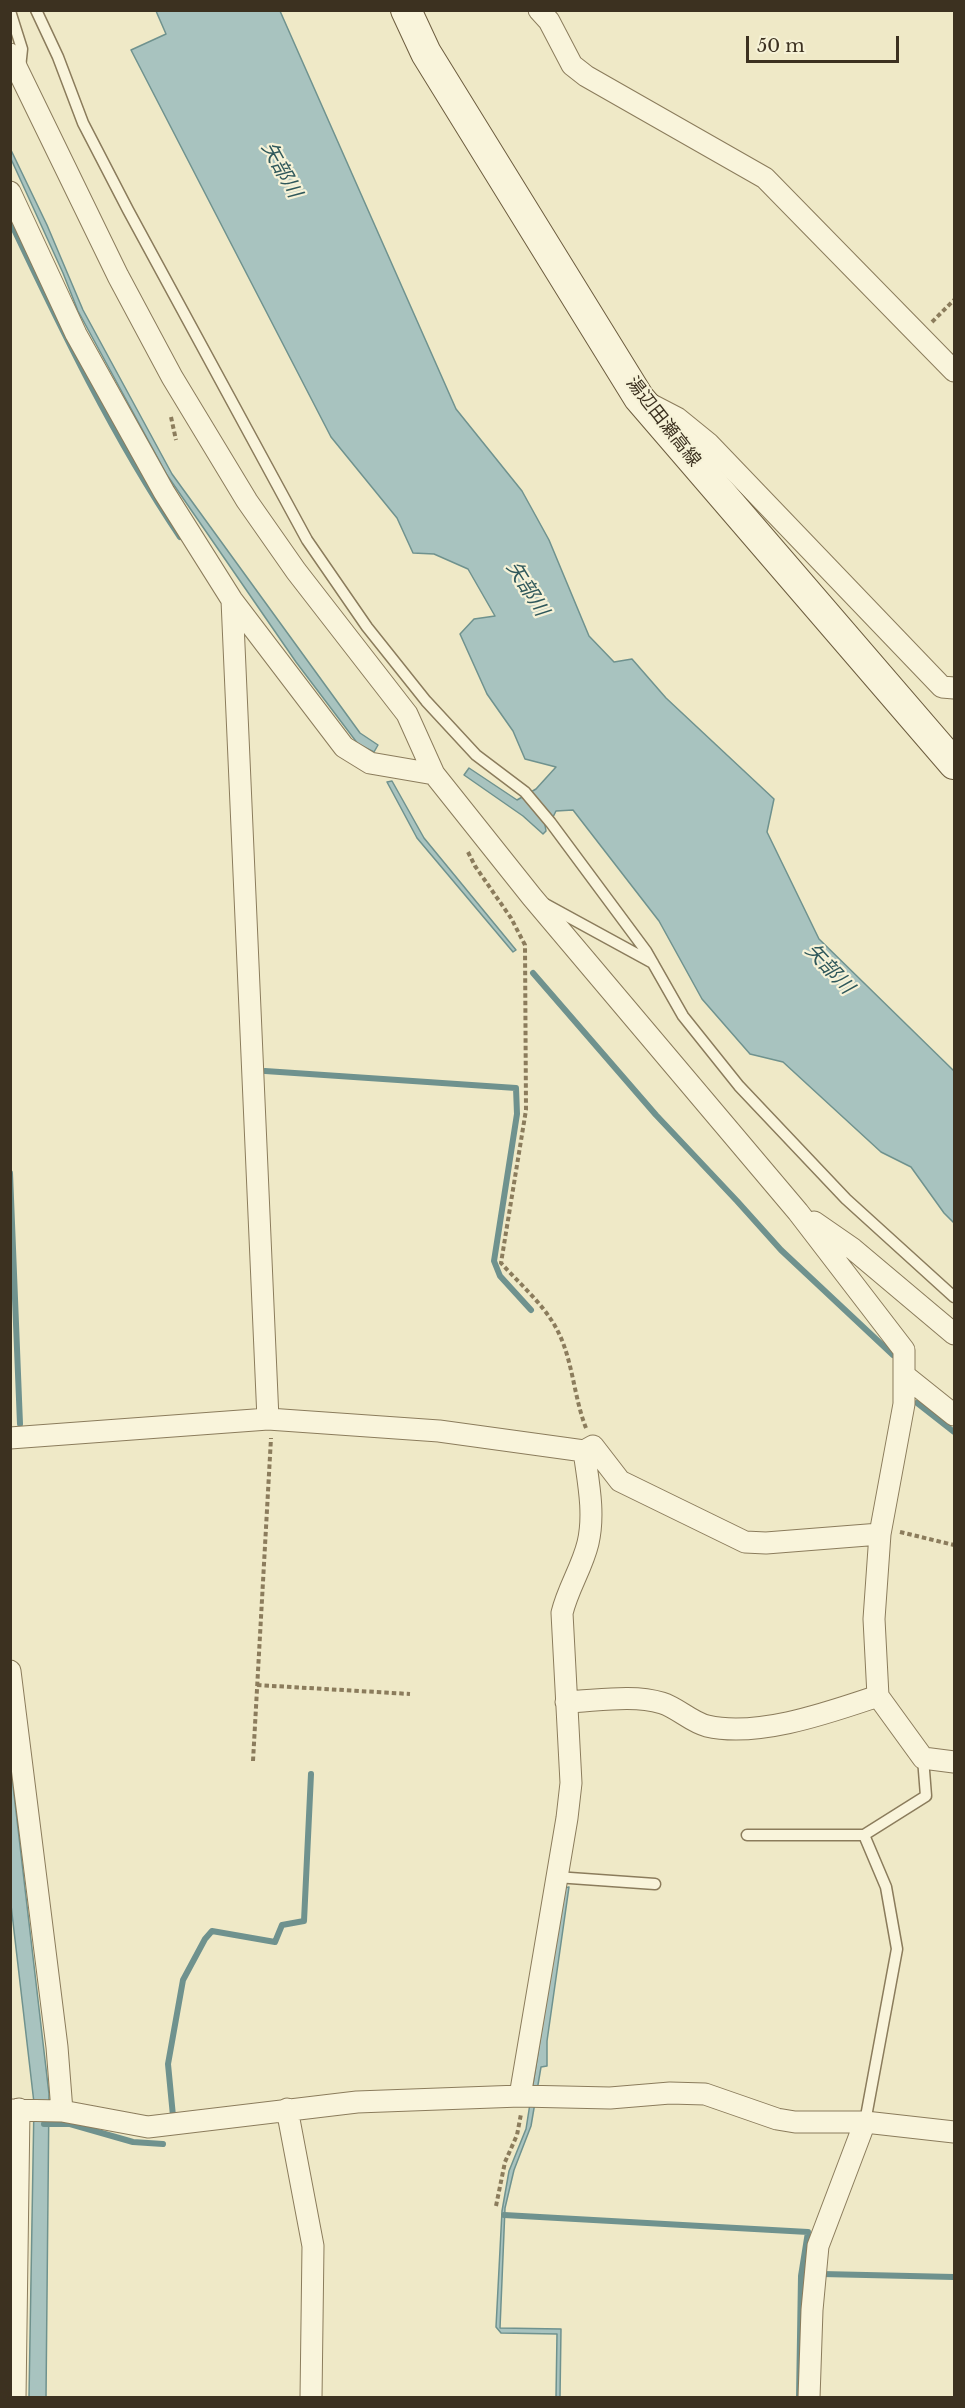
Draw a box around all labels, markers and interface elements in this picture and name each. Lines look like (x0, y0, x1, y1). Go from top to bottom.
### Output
scale bar (749, 24, 902, 62)
text: 50 m (757, 35, 805, 57)
water label: 矢部川 (256, 138, 306, 202)
street label: 湯辺田瀬高線 (621, 373, 705, 471)
water label: 矢部川 (501, 557, 553, 621)
water label: 矢部川 (800, 939, 858, 999)

